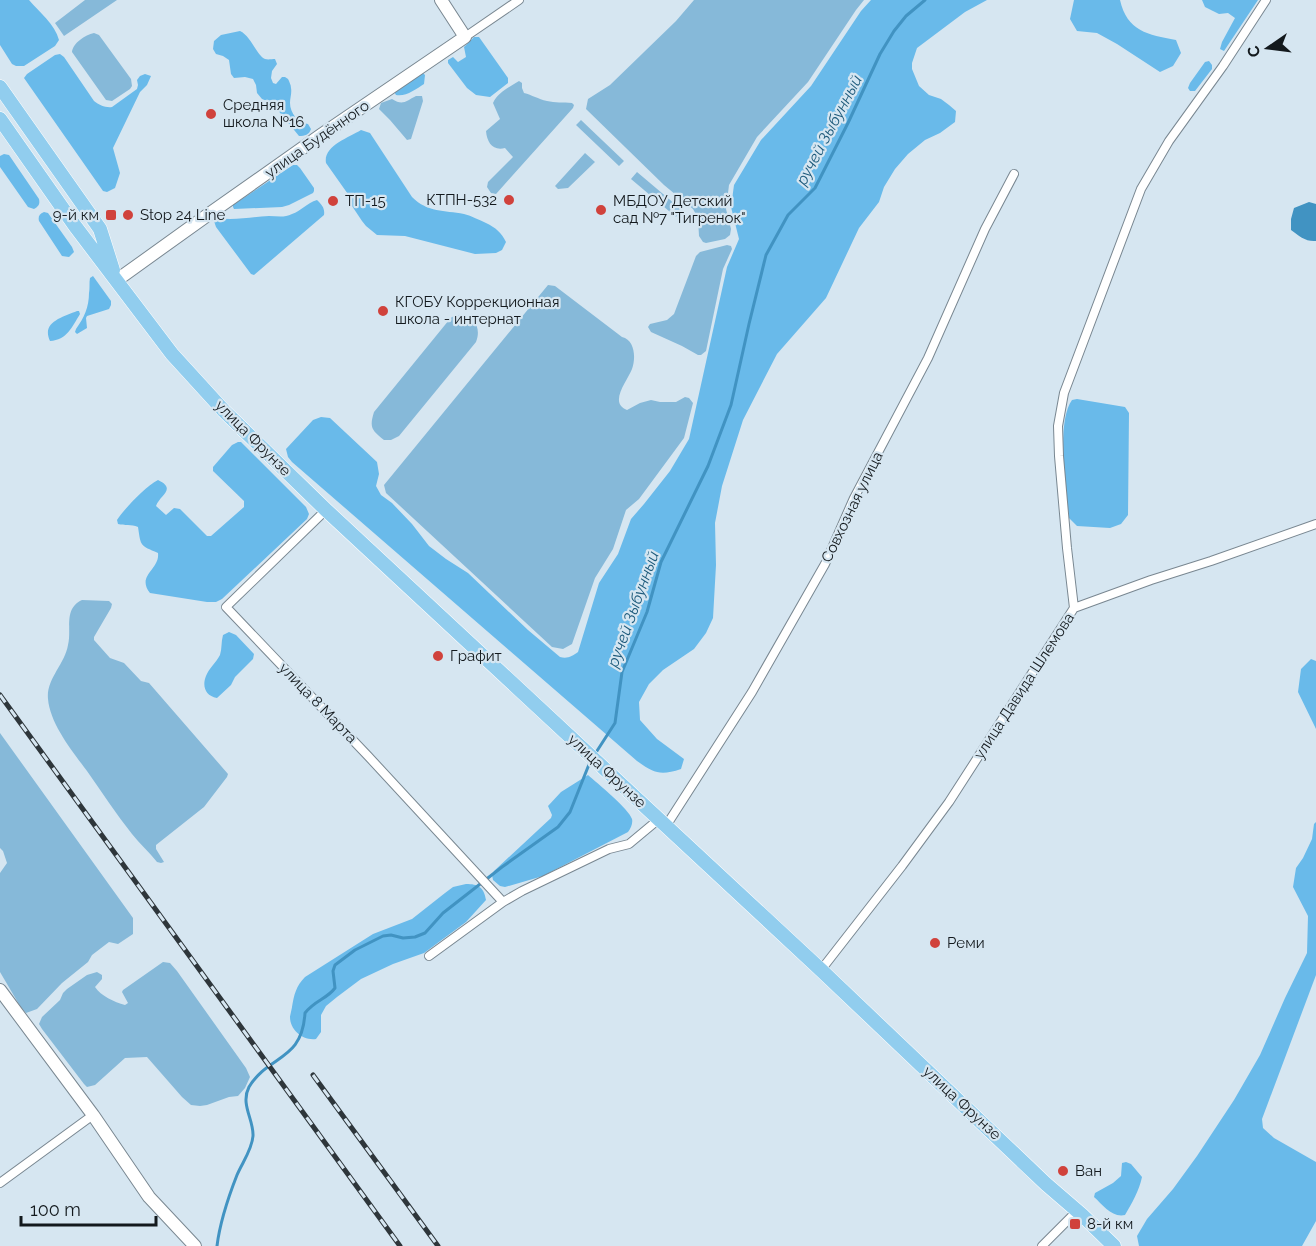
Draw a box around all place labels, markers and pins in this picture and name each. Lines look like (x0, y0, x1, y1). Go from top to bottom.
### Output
place label: Средняя школа №16 (223, 96, 304, 131)
marker: Средняя школа №16 (204, 107, 218, 121)
place label: КТПН-532 (426, 191, 497, 209)
place label: ТП-15 (345, 192, 386, 210)
place label: МБДОУ Детский сад №7 "Тигренок" (613, 192, 746, 227)
marker: КТПН-532 (502, 193, 516, 207)
marker: ТП-15 (326, 194, 340, 208)
marker: МБДОУ Детский сад №7 "Тигренок" (594, 203, 608, 217)
place label: 9-й км (53, 206, 99, 224)
place label: Stop 24 Line (140, 206, 225, 224)
marker: 9-й км (104, 208, 118, 222)
marker: Stop 24 Line (121, 208, 135, 222)
place label: КГОБУ Коррекционная школа - интернат (395, 293, 559, 328)
marker: КГОБУ Коррекционная школа - интернат (376, 304, 390, 318)
place label: Графит (450, 647, 502, 665)
marker: Графит (431, 649, 445, 663)
place label: Реми (947, 934, 985, 952)
marker: Реми (928, 936, 942, 950)
place label: Ван (1075, 1162, 1102, 1180)
marker: Ван (1056, 1164, 1070, 1178)
place label: 8-й км (1087, 1215, 1133, 1233)
marker: 8-й км (1068, 1217, 1082, 1231)

